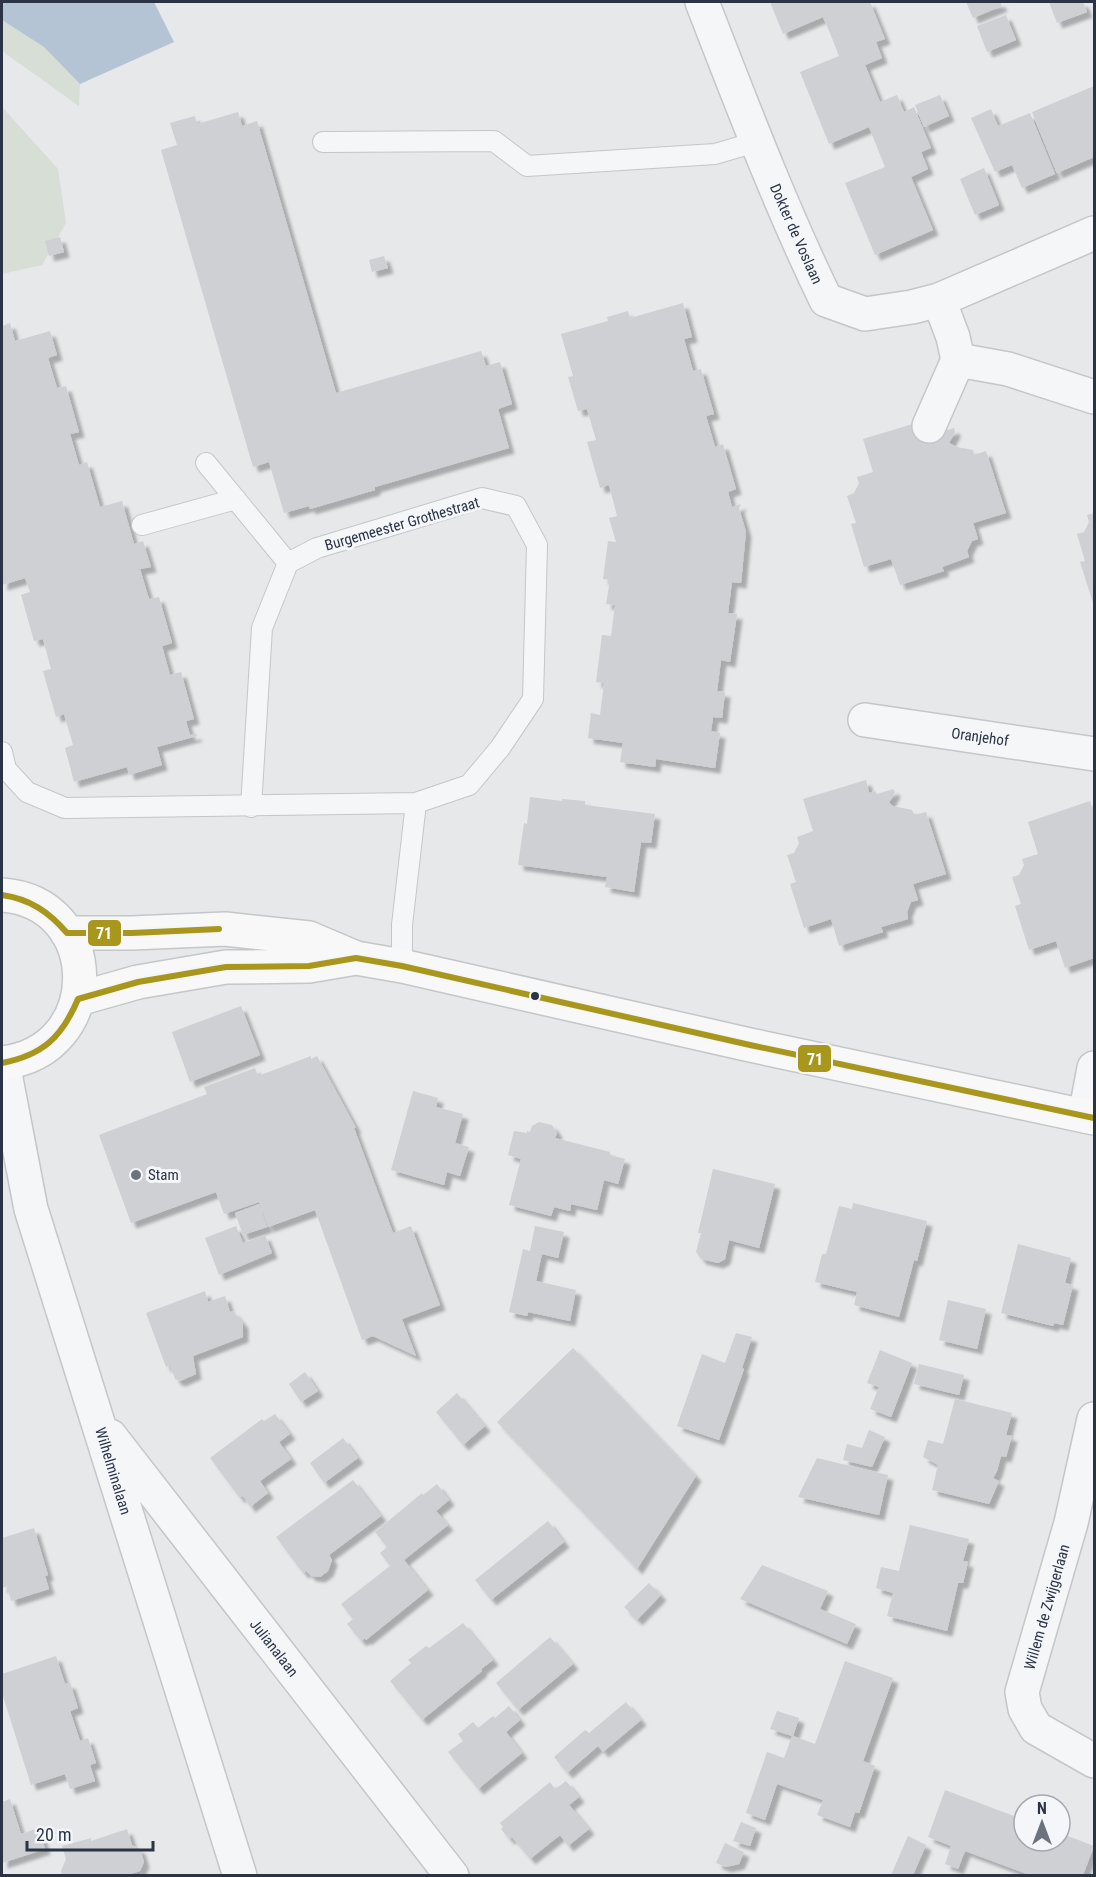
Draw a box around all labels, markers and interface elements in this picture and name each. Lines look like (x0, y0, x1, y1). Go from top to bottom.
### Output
street label: Dokter de Voslaan (766, 181, 826, 287)
street label: Burgemeester Grothestraat (323, 493, 481, 555)
street label: Oranjehof (950, 724, 1010, 750)
line badge: 71 (87, 919, 122, 947)
text: 71 (96, 924, 112, 943)
unlabelled marker (529, 990, 541, 1002)
line badge: 71 (797, 1044, 832, 1073)
text: 71 (807, 1050, 823, 1069)
place label: Stam (148, 1166, 179, 1184)
marker: Stam (129, 1168, 143, 1182)
street label: Wilhelminalaan (91, 1425, 135, 1517)
street label: Willem de Zwijgerlaan (1020, 1542, 1074, 1672)
street label: Julianalaan (246, 1616, 302, 1680)
north arrow (1012, 1793, 1072, 1853)
text: N (1037, 1799, 1047, 1818)
scale bar (27, 1814, 153, 1852)
text: 20 m (36, 1824, 71, 1845)

